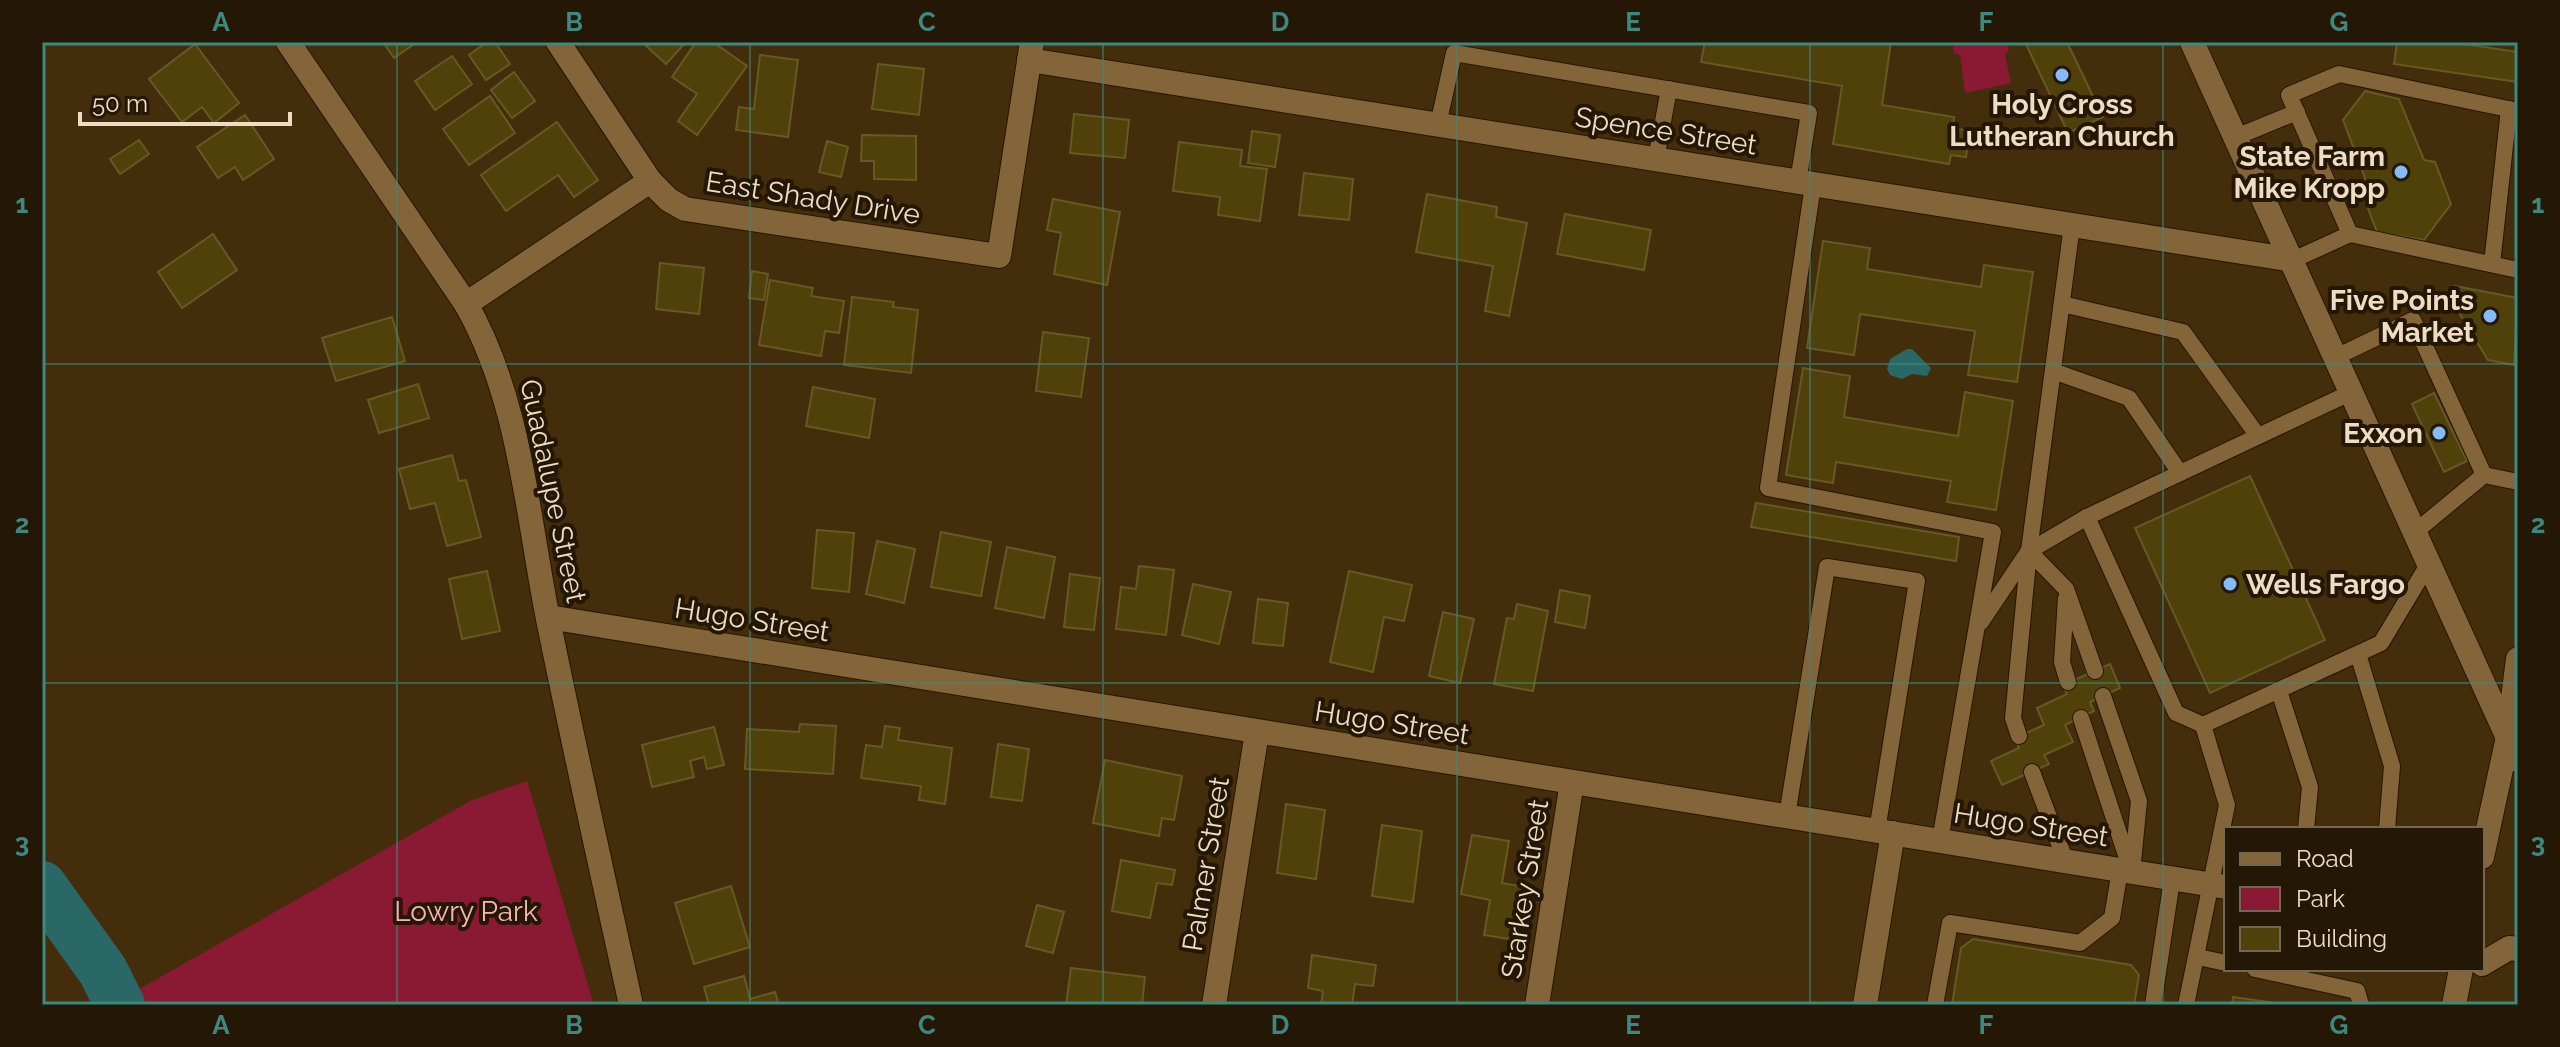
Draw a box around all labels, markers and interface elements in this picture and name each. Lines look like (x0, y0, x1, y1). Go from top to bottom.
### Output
text: A (212, 7, 230, 37)
text: B (565, 7, 583, 37)
text: C (918, 7, 936, 37)
text: D (1271, 7, 1289, 37)
text: E (1625, 7, 1641, 37)
text: F (1979, 7, 1994, 37)
text: G (2330, 7, 2348, 37)
marker: Holy Cross Lutheran Church (2053, 66, 2071, 84)
scale bar (80, 76, 290, 126)
place label: Holy Cross Lutheran Church (1949, 88, 2175, 153)
text: 50 m (92, 89, 148, 118)
street label: Spence Street (1573, 100, 1760, 162)
place label: State Farm Mike Kropp (2233, 140, 2385, 205)
marker: State Farm Mike Kropp (2392, 163, 2410, 181)
street label: East Shady Drive (703, 165, 923, 231)
text: 1 (16, 189, 29, 219)
text: 1 (2532, 189, 2545, 219)
place label: Five Points Market (2330, 284, 2474, 349)
marker: Five Points Market (2481, 307, 2499, 325)
street label: Guadalupe Street (513, 376, 593, 606)
place label: Exxon (2343, 417, 2423, 450)
marker: Exxon (2430, 424, 2448, 442)
text: 2 (15, 509, 29, 539)
text: 2 (2531, 509, 2545, 539)
place label: Wells Fargo (2246, 568, 2405, 601)
marker: Wells Fargo (2221, 575, 2239, 593)
street label: Hugo Street (672, 591, 832, 649)
street label: Hugo Street (1312, 694, 1472, 752)
street label: Palmer Street (1176, 774, 1236, 954)
street label: Hugo Street (1951, 796, 2111, 854)
street label: Starkey Street (1495, 797, 1556, 981)
legend (2224, 827, 2484, 971)
text: 3 (15, 828, 29, 858)
text: 3 (2531, 828, 2545, 858)
text: Road (2296, 844, 2354, 873)
text: Park (2296, 884, 2345, 913)
park label: Lowry Park (394, 895, 538, 928)
text: Building (2296, 924, 2387, 953)
text: A (212, 1010, 230, 1040)
text: B (565, 1010, 583, 1040)
text: C (918, 1010, 936, 1040)
text: D (1271, 1010, 1289, 1040)
text: E (1625, 1010, 1641, 1040)
text: F (1979, 1010, 1994, 1040)
text: G (2330, 1010, 2348, 1040)

